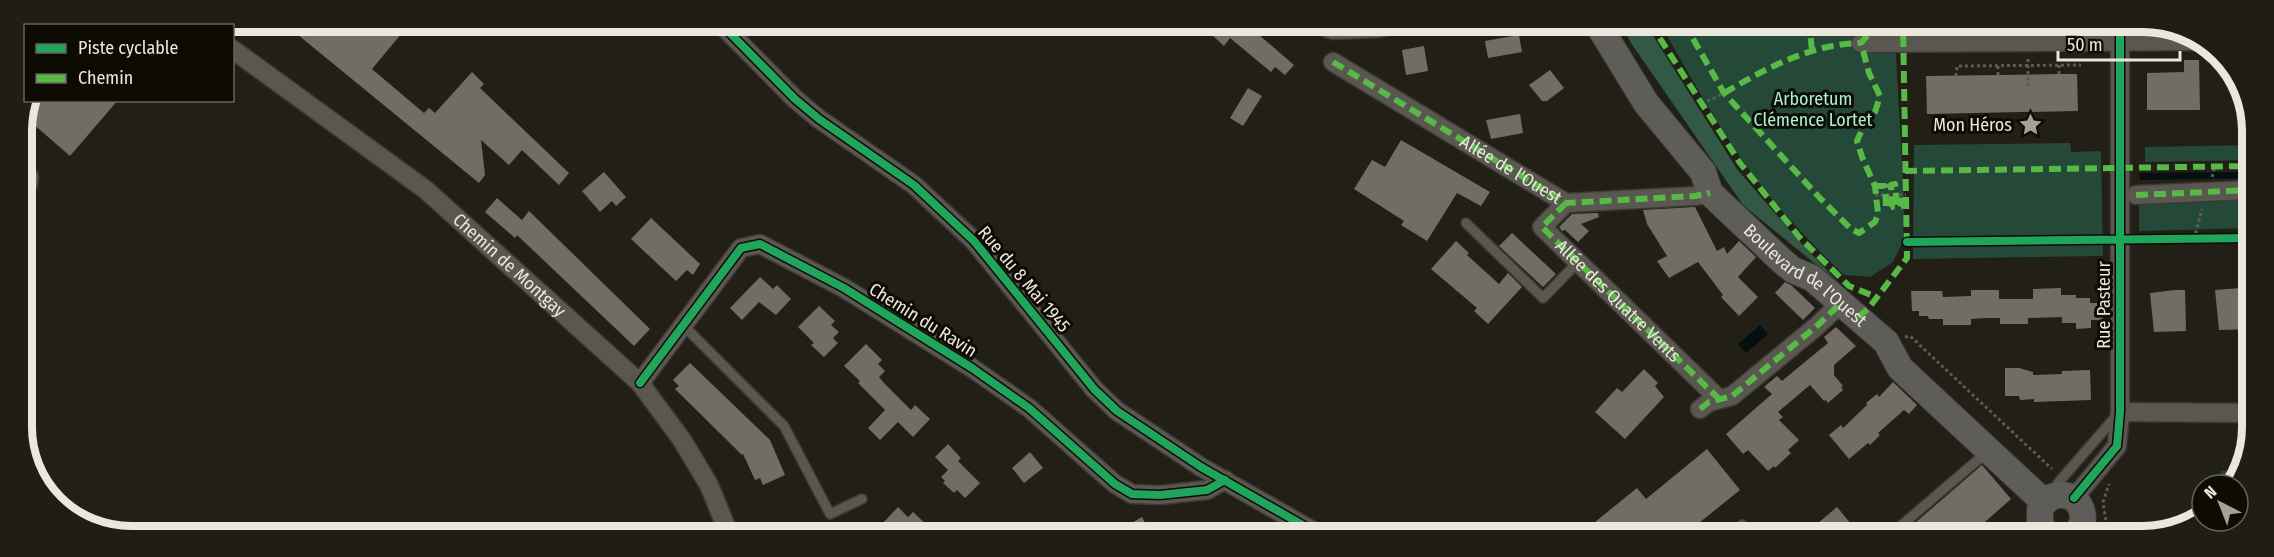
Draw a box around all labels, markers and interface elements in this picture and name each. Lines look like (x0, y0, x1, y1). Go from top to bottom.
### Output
legend (24, 24, 234, 102)
scale bar (2058, 24, 2180, 62)
text: 50 m (2067, 34, 2103, 56)
text: Piste cyclable (78, 37, 178, 59)
text: Chemin (78, 67, 133, 89)
park label: Arboretum Clémence Lortet (1754, 88, 1873, 131)
place icon: Mon Héros (2017, 112, 2043, 138)
place label: Mon Héros (1933, 114, 2012, 136)
street label: Allée de l'Ouest (1456, 130, 1566, 209)
street label: Chemin de Montgay (448, 209, 570, 322)
street label: Boulevard de l'Ouest (1739, 219, 1871, 332)
street label: Rue du 8 Mai 1945 (973, 221, 1075, 337)
street label: Allée des Quatre Vents (1551, 235, 1686, 367)
street label: Rue Pasteur (2093, 261, 2115, 349)
street label: Chemin du Ravin (865, 278, 981, 362)
north arrow (2190, 473, 2250, 533)
text: N (2200, 482, 2220, 502)

